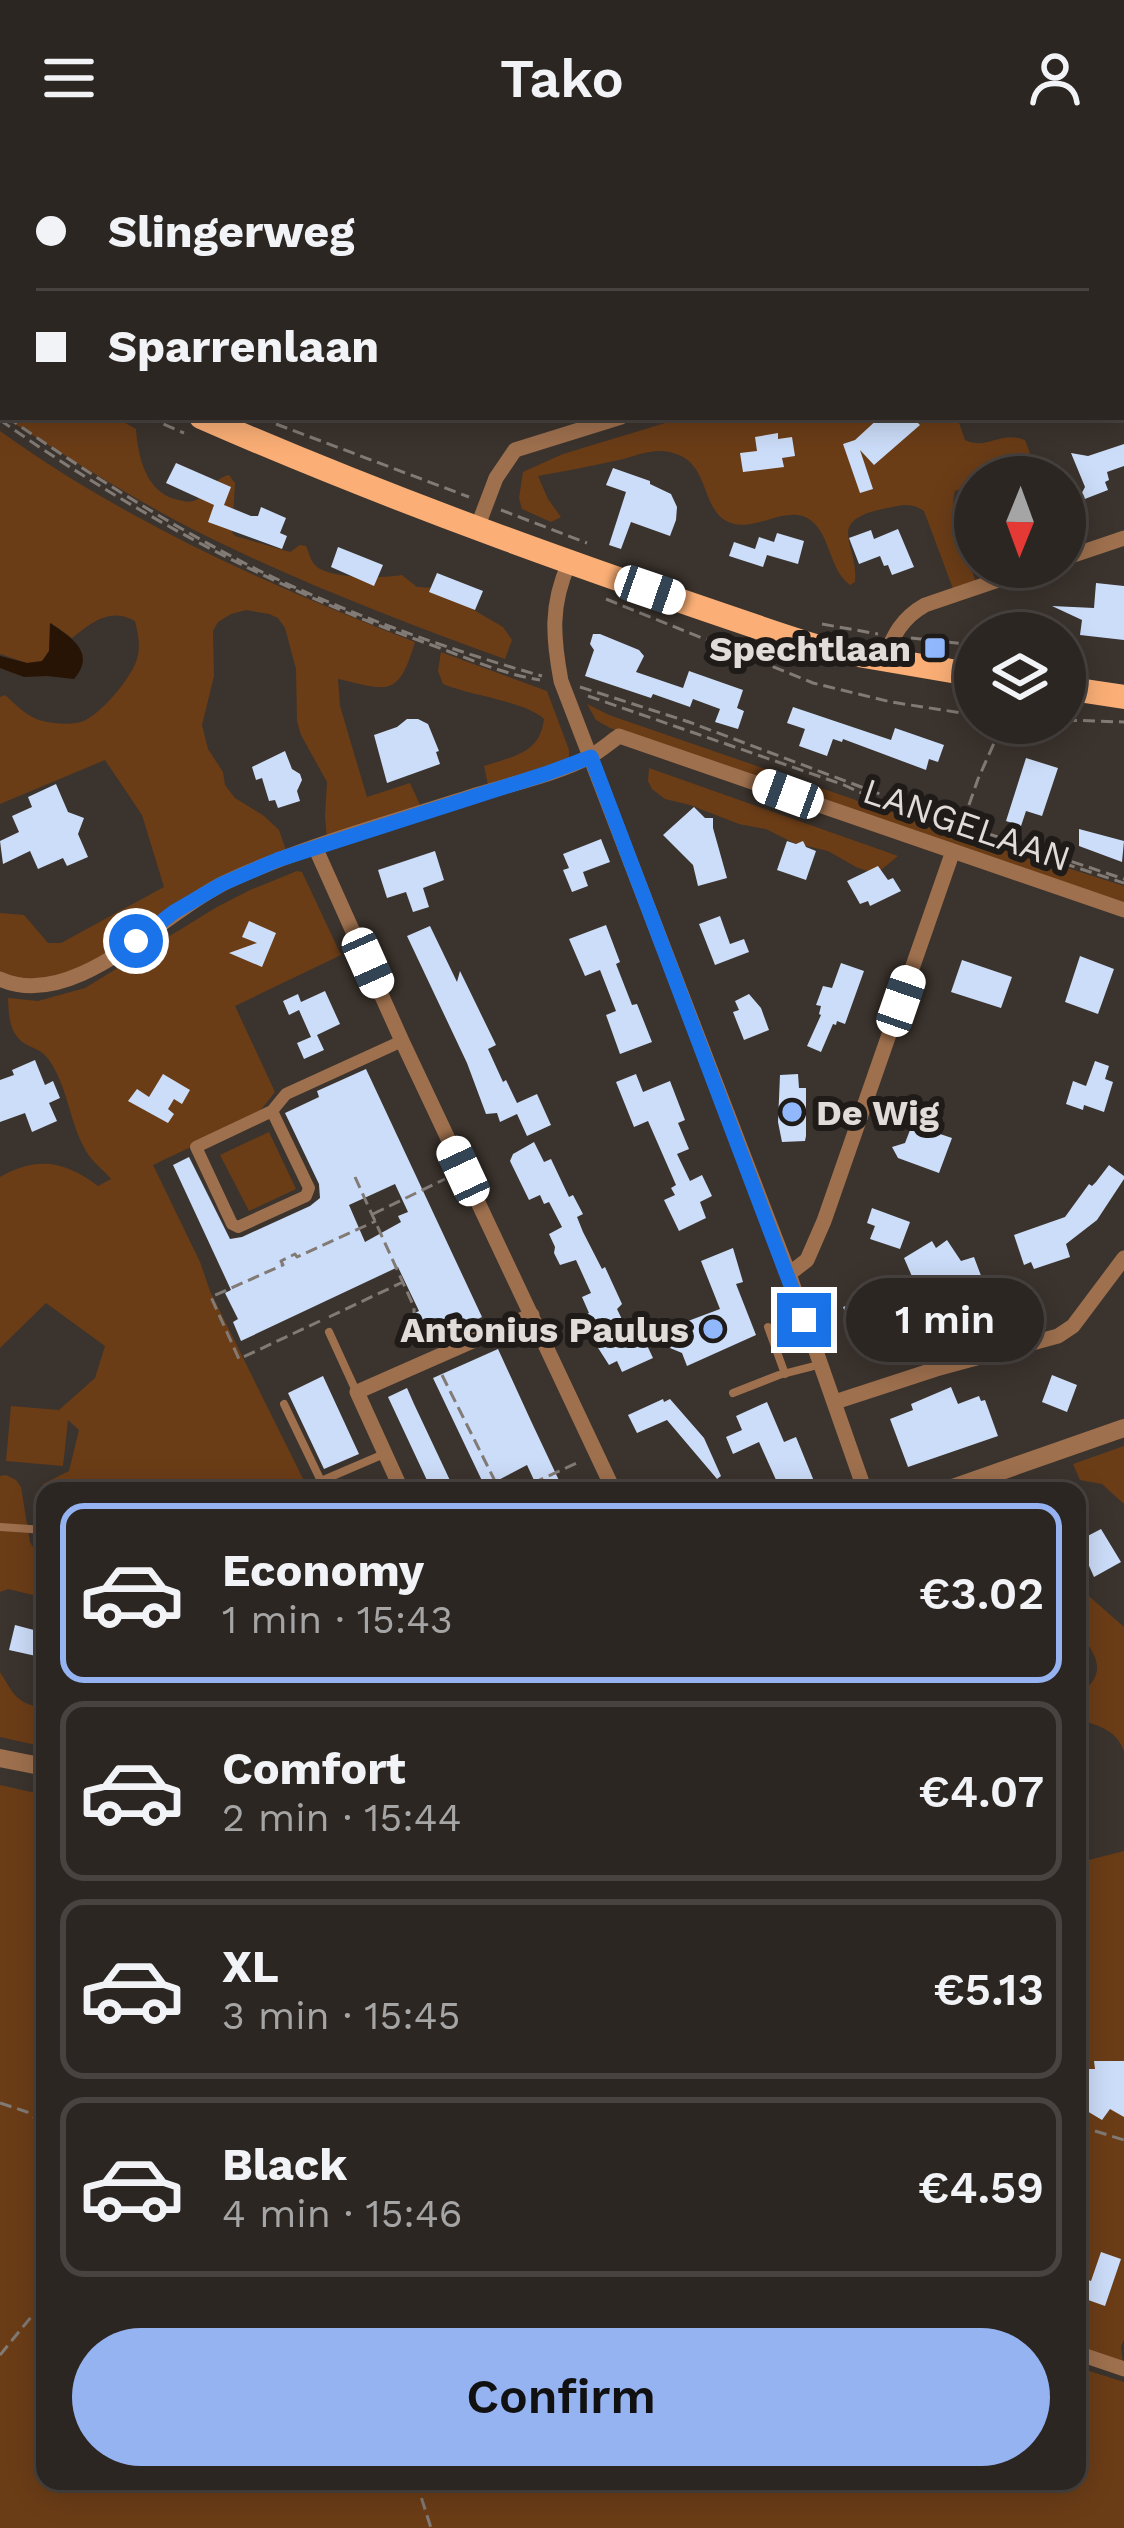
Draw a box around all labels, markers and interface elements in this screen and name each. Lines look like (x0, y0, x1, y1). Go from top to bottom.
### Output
icon: menu (36, 45, 102, 111)
icon: person (1022, 45, 1088, 111)
text: Tako (500, 47, 624, 110)
text: Slingerweg (108, 205, 355, 258)
text: Sparrenlaan (108, 320, 379, 373)
north arrow (954, 456, 1086, 588)
map controls (954, 456, 1086, 744)
car (610, 561, 690, 619)
button: layers (954, 612, 1086, 744)
place label: Spechtlaan (709, 628, 911, 670)
marker: Spechtlaan (922, 635, 948, 661)
car (748, 765, 828, 823)
street label: LANGELAAN (858, 770, 1076, 880)
route start (109, 914, 163, 968)
car (337, 923, 399, 1003)
car (872, 961, 930, 1041)
place label: De Wig (816, 1092, 940, 1134)
marker: De Wig (779, 1099, 805, 1125)
car (431, 1131, 495, 1211)
callout: 1 min (846, 1278, 1044, 1362)
route end (777, 1293, 831, 1347)
text: 1 min (895, 1297, 995, 1342)
place label: Antonius Paulus (400, 1309, 689, 1351)
marker: Antonius Paulus (700, 1316, 726, 1342)
icon: car (78, 1539, 186, 1647)
text: Economy (222, 1544, 424, 1597)
text: €3.02 (919, 1567, 1044, 1620)
text: 1 min · 15:43 (222, 1597, 453, 1642)
icon: car (78, 1737, 186, 1845)
text: Comfort (222, 1742, 406, 1795)
text: €4.07 (918, 1765, 1044, 1818)
text: 2 min · 15:44 (222, 1795, 461, 1840)
icon: car (78, 1935, 186, 2043)
text: XL (222, 1940, 279, 1993)
text: €5.13 (933, 1963, 1044, 2016)
text: 3 min · 15:45 (222, 1993, 460, 2038)
icon: car (78, 2133, 186, 2241)
text: Black (222, 2138, 347, 2191)
text: €4.59 (918, 2161, 1044, 2214)
text: 4 min · 15:46 (222, 2191, 462, 2236)
button: Confirm (72, 2328, 1050, 2466)

